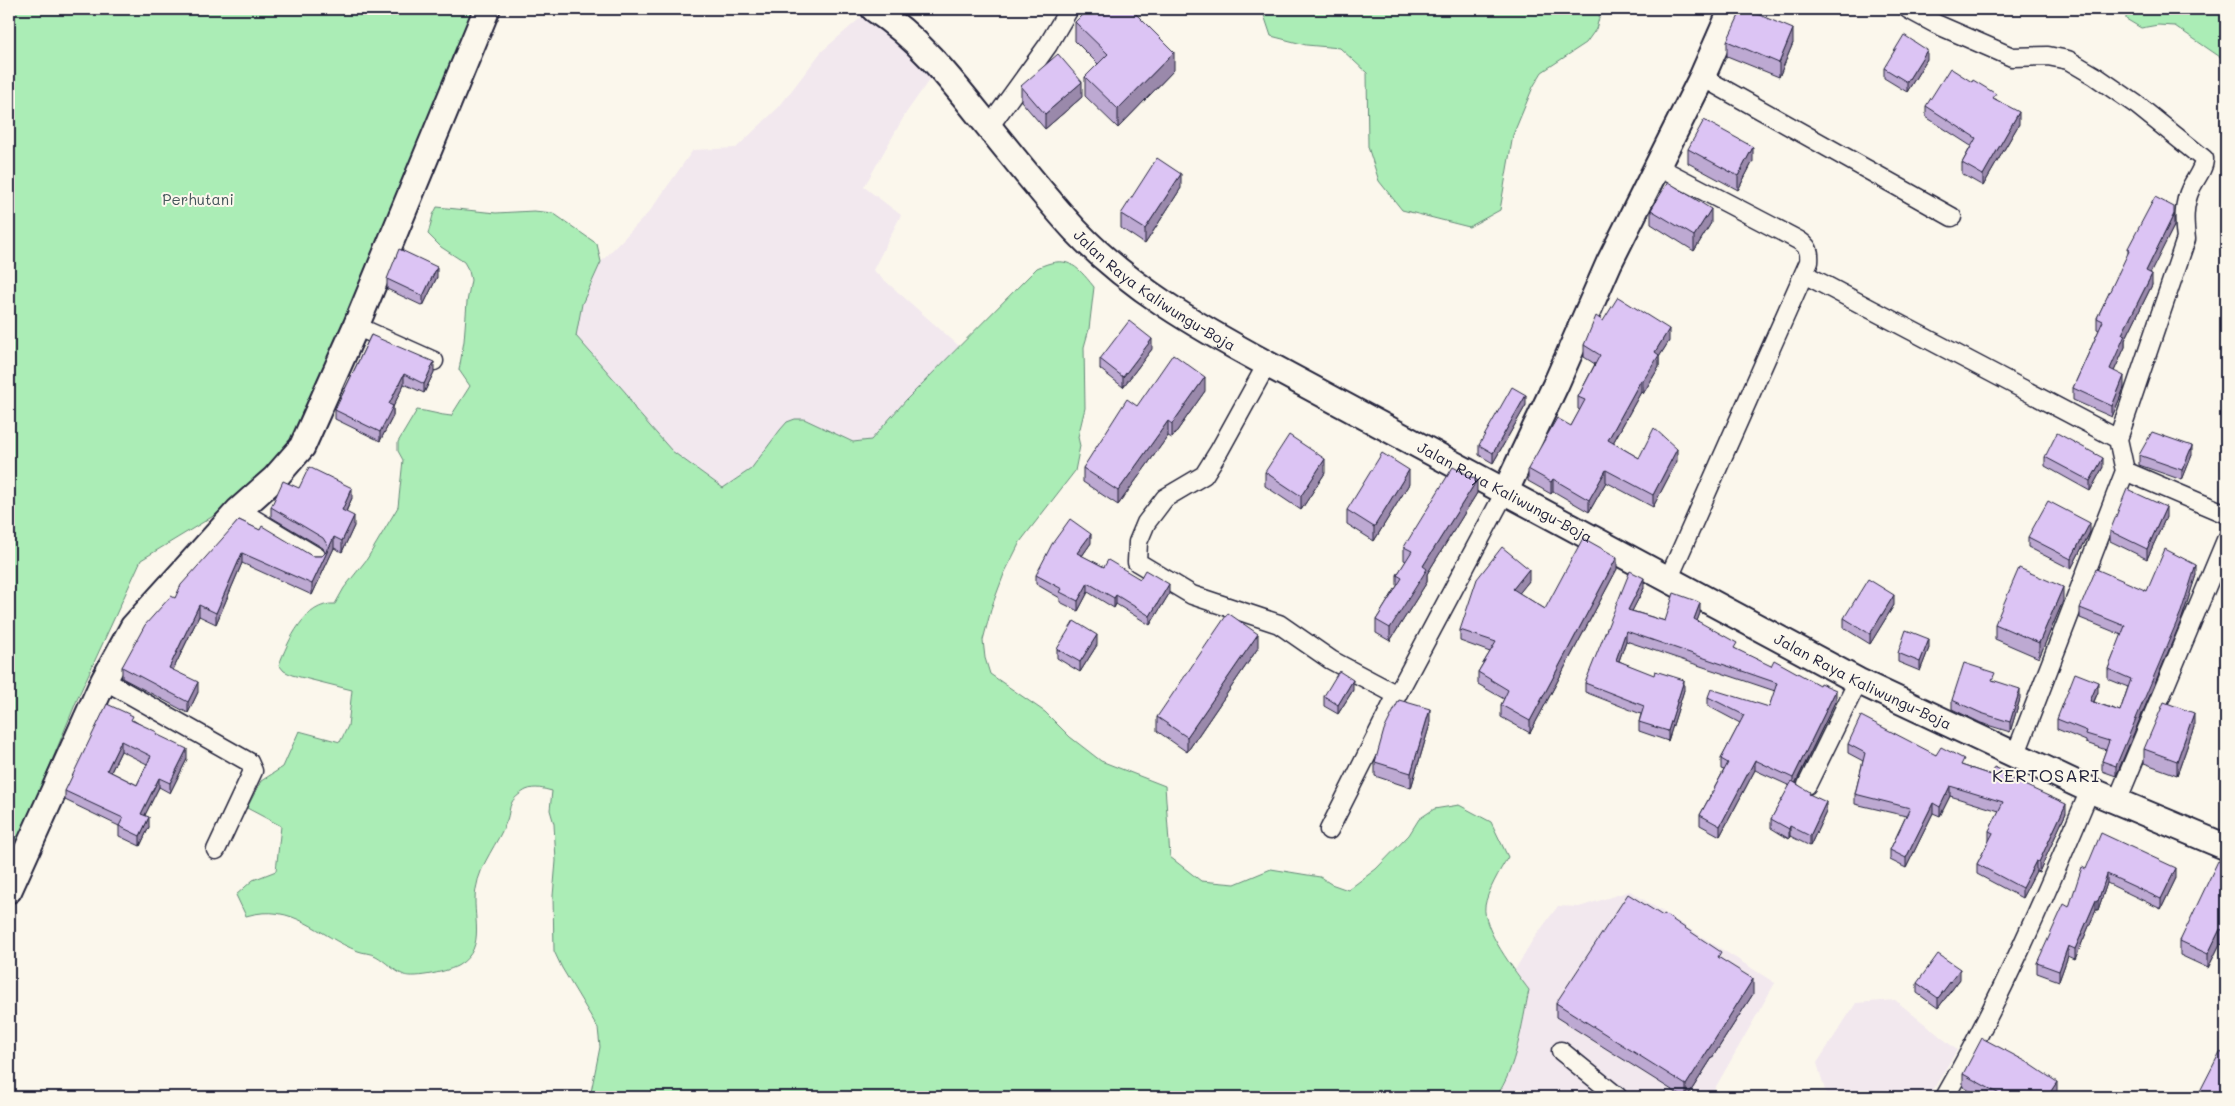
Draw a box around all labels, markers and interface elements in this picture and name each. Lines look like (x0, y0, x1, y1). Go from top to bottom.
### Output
park label: Perhutani (162, 189, 234, 209)
street label: Jalan Raya Kaliwungu-Boja (1070, 225, 1239, 355)
street label: Jalan Raya Kaliwungu-Boja (1414, 437, 1596, 547)
street label: Jalan Raya Kaliwungu-Boja (1771, 628, 1955, 734)
district label: KERTOSARI (1992, 763, 2100, 787)

